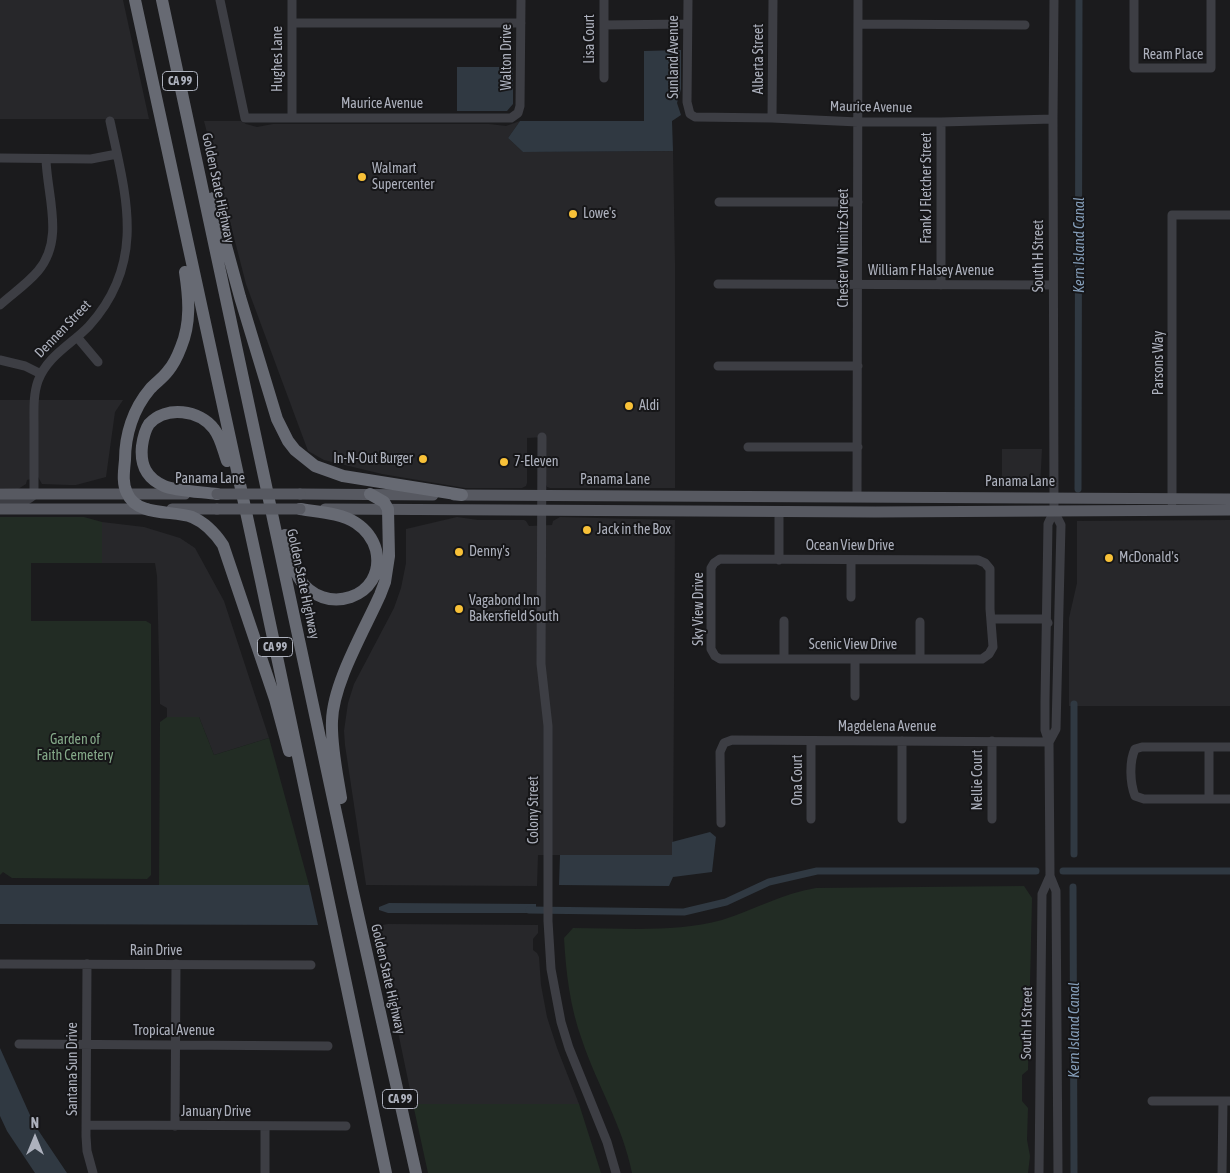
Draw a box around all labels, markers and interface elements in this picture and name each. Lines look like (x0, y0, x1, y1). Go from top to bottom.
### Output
street label: Lisa Court (582, 14, 598, 64)
street label: Sunland Avenue (666, 15, 682, 99)
street label: Walton Drive (499, 24, 515, 90)
street label: Alberta Street (751, 24, 767, 94)
street label: Hughes Lane (270, 26, 286, 92)
street label: Ream Place (1143, 47, 1203, 63)
road number: CA 99 (162, 72, 198, 90)
street label: Maurice Avenue (341, 96, 423, 112)
street label: Maurice Avenue (830, 98, 912, 116)
street label: Golden State Highway (198, 131, 238, 245)
street label: Frank J Fletcher Street (919, 132, 935, 244)
place label: Walmart Supercenter (372, 161, 434, 193)
marker: Walmart Supercenter (356, 171, 368, 183)
street label: Chester W Nimitz Street (836, 188, 852, 308)
water label: Kern Island Canal (1070, 197, 1088, 293)
place label: Lowe's (583, 206, 616, 222)
marker: Lowe's (567, 208, 579, 220)
street label: South H Street (1031, 220, 1047, 292)
street label: William F Halsey Avenue (868, 263, 994, 279)
street label: Dennen Street (31, 297, 95, 361)
street label: Parsons Way (1151, 331, 1167, 395)
place label: Aldi (639, 398, 659, 414)
marker: Aldi (623, 400, 635, 412)
place label: In-N-Out Burger (333, 451, 413, 467)
marker: In-N-Out Burger (417, 453, 429, 465)
place label: 7-Eleven (514, 454, 559, 470)
marker: 7-Eleven (498, 456, 510, 468)
street label: Panama Lane (175, 471, 245, 487)
street label: Panama Lane (580, 472, 650, 488)
street label: Panama Lane (985, 474, 1055, 490)
place label: Jack in the Box (597, 522, 671, 538)
marker: Jack in the Box (581, 524, 593, 536)
street label: Golden State Highway (283, 527, 323, 641)
street label: Ocean View Drive (806, 538, 894, 554)
place label: Denny's (469, 544, 510, 560)
marker: Denny's (453, 546, 465, 558)
place label: McDonald's (1119, 550, 1179, 566)
marker: McDonald's (1103, 552, 1115, 564)
street label: Sky View Drive (691, 572, 707, 646)
place label: Vagabond Inn Bakersfield South (469, 593, 559, 626)
marker: Vagabond Inn Bakersfield South (453, 603, 465, 615)
street label: Scenic View Drive (809, 637, 897, 653)
road number: CA 99 (258, 638, 292, 656)
street label: Magdelena Avenue (838, 719, 936, 735)
park label: Garden of Faith Cemetery (36, 732, 114, 764)
street label: Nellie Court (970, 749, 986, 811)
street label: Ona Court (790, 754, 806, 806)
street label: Colony Street (526, 776, 542, 844)
street label: Golden State Highway (367, 922, 409, 1036)
street label: Rain Drive (130, 943, 182, 959)
water label: Kern Island Canal (1065, 982, 1083, 1078)
street label: South H Street (1018, 986, 1036, 1060)
street label: Santana Sun Drive (65, 1022, 81, 1116)
street label: Tropical Avenue (133, 1023, 215, 1039)
road number: CA 99 (382, 1090, 418, 1108)
street label: January Drive (181, 1104, 251, 1120)
north arrow (10, 1113, 60, 1163)
text: N (31, 1115, 39, 1131)

